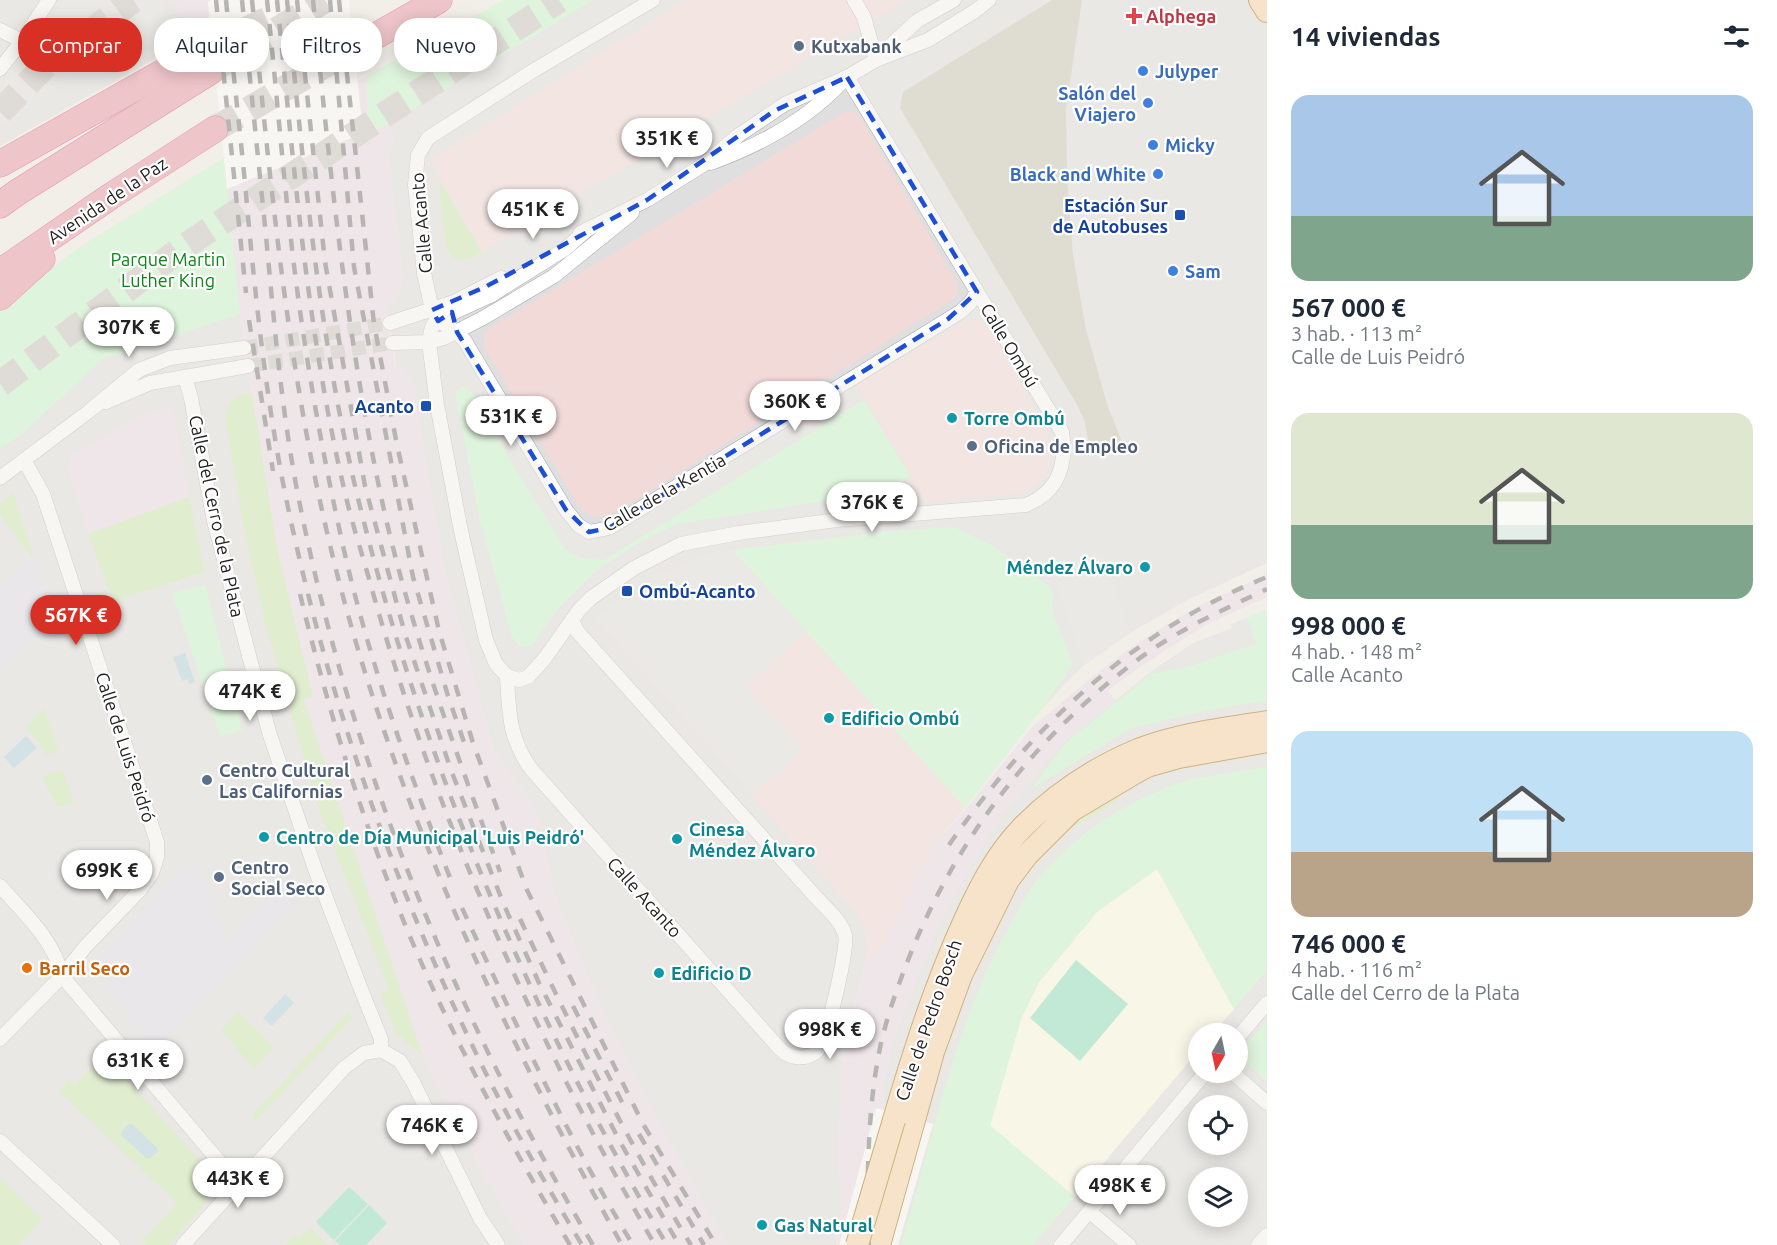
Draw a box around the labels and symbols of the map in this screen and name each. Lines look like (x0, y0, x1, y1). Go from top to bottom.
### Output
place label: Alphega (1146, 6, 1216, 26)
marker: Alphega (1127, 9, 1141, 23)
place label: Kutxabank (811, 36, 901, 56)
marker: Kutxabank (792, 39, 806, 53)
place label: Julyper (1155, 61, 1219, 81)
marker: Julyper (1136, 64, 1150, 78)
place label: Salón del Viajero (1058, 83, 1137, 124)
marker: Salón del Viajero (1141, 96, 1155, 110)
pin: 351K € (618, 118, 716, 169)
place label: Micky (1165, 135, 1215, 155)
marker: Micky (1146, 138, 1160, 152)
street label: Avenida de la Paz (44, 153, 170, 247)
place label: Black and White (1010, 164, 1146, 184)
marker: Black and White (1151, 167, 1165, 181)
street label: Calle Acanto (407, 172, 435, 274)
pin: 451K € (484, 189, 582, 240)
place label: Estación Sur de Autobuses (1052, 195, 1169, 236)
marker: Estación Sur de Autobuses (1173, 208, 1187, 222)
park label: Parque Martin Luther King (111, 249, 225, 290)
place label: Sam (1185, 261, 1221, 281)
marker: Sam (1166, 264, 1180, 278)
street label: Calle Ombú (977, 300, 1043, 390)
pin: 307K € (80, 307, 178, 358)
pin: 360K € (746, 381, 844, 432)
place label: Acanto (354, 396, 414, 416)
pin: 531K € (462, 396, 560, 447)
marker: Acanto (419, 399, 433, 413)
place label: Torre Ombú (964, 408, 1065, 428)
marker: Torre Ombú (945, 411, 959, 425)
street label: Calle del Cerro de la Plata (186, 413, 248, 619)
place label: Oficina de Empleo (984, 436, 1138, 456)
marker: Oficina de Empleo (965, 439, 979, 453)
street label: Calle de la Kentia (599, 449, 729, 535)
pin: 376K € (823, 482, 921, 533)
place label: Méndez Álvaro (1007, 556, 1133, 577)
marker: Méndez Álvaro (1138, 560, 1152, 574)
place label: Ombú-Acanto (639, 581, 756, 601)
marker: Ombú-Acanto (620, 584, 634, 598)
pin: 567K € (27, 595, 125, 646)
street label: Calle de Luis Peidró (92, 669, 160, 825)
pin: 474K € (201, 671, 299, 722)
place label: Edificio Ombú (841, 708, 960, 728)
marker: Edificio Ombú (822, 711, 836, 725)
place label: Centro Cultural Las Californias (219, 760, 350, 801)
marker: Centro Cultural Las Californias (200, 773, 214, 787)
place label: Cinesa Méndez Álvaro (689, 819, 815, 860)
place label: Centro de Día Municipal 'Luis Peidró' (276, 827, 584, 847)
marker: Centro de Día Municipal 'Luis Peidró' (257, 830, 271, 844)
marker: Cinesa Méndez Álvaro (670, 832, 684, 846)
pin: 699K € (58, 850, 156, 901)
street label: Calle Acanto (604, 853, 686, 941)
place label: Centro Social Seco (231, 857, 325, 898)
marker: Centro Social Seco (212, 870, 226, 884)
street label: Calle de Pedro Bosch (891, 937, 965, 1103)
place label: Barril Seco (39, 958, 130, 978)
marker: Barril Seco (20, 961, 34, 975)
place label: Edificio D (671, 963, 752, 983)
marker: Edificio D (652, 966, 666, 980)
pin: 998K € (781, 1009, 879, 1060)
north arrow (1188, 1023, 1248, 1083)
pin: 631K € (89, 1040, 187, 1091)
pin: 746K € (383, 1105, 481, 1156)
pin: 443K € (189, 1158, 287, 1209)
pin: 498K € (1071, 1165, 1169, 1216)
place label: Gas Natural (774, 1215, 874, 1235)
marker: Gas Natural (755, 1218, 769, 1232)

